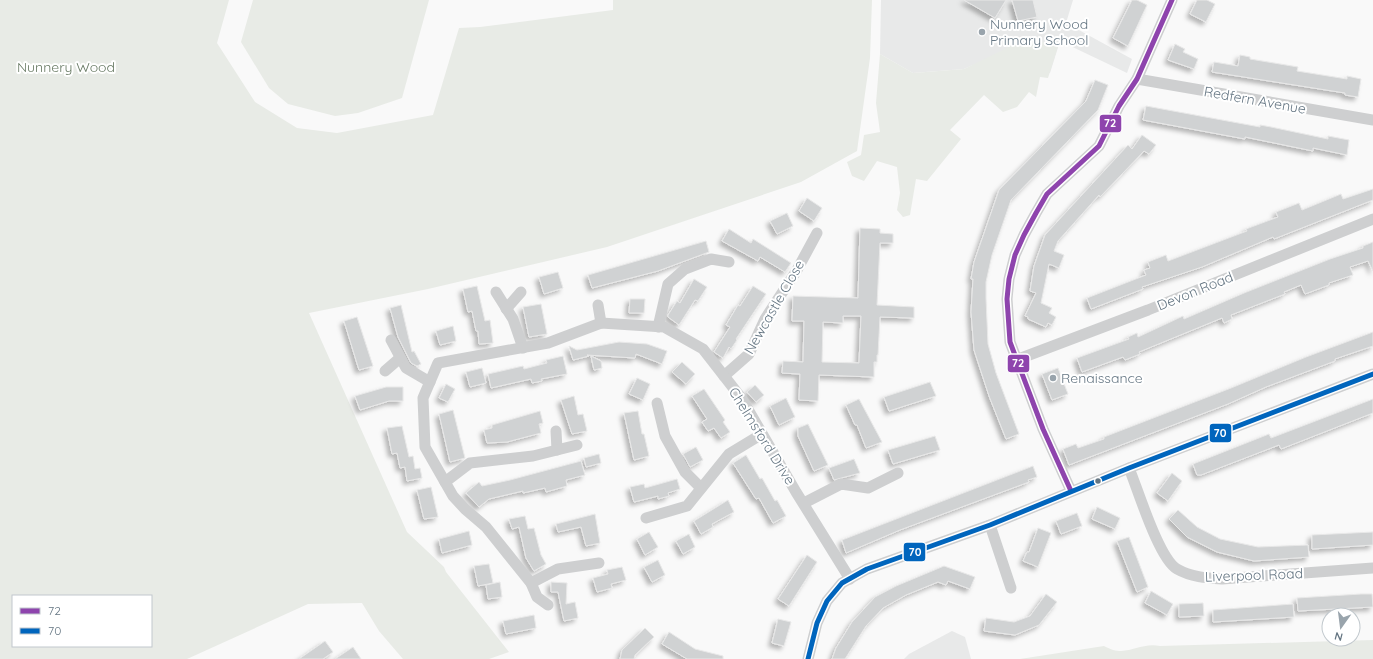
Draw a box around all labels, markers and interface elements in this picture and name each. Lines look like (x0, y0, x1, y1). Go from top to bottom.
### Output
place label: Nunnery Wood Primary School (990, 15, 1088, 49)
marker: Nunnery Wood Primary School (977, 27, 987, 37)
park label: Nunnery Wood (17, 58, 115, 76)
street label: Redfern Avenue (1203, 82, 1308, 118)
line badge: 72 (1099, 114, 1122, 133)
text: 72 (1104, 116, 1116, 130)
street label: Newcastle Close (740, 257, 808, 357)
street label: Devon Road (1154, 268, 1236, 314)
line badge: 72 (1007, 354, 1030, 373)
text: 72 (1012, 356, 1024, 370)
place label: Renaissance (1061, 369, 1143, 387)
marker: Renaissance (1048, 373, 1058, 383)
street label: Chelmsford Drive (725, 384, 799, 488)
line badge: 70 (1209, 423, 1232, 443)
text: 70 (1214, 426, 1227, 440)
unlabelled marker (1093, 476, 1103, 486)
line badge: 70 (903, 542, 926, 562)
text: 70 (909, 545, 922, 559)
street label: Liverpool Road (1205, 564, 1303, 586)
legend (12, 595, 152, 647)
text: 72 (48, 603, 61, 618)
north arrow (1321, 607, 1361, 647)
text: 70 (48, 623, 61, 638)
text: N (1333, 629, 1344, 644)

